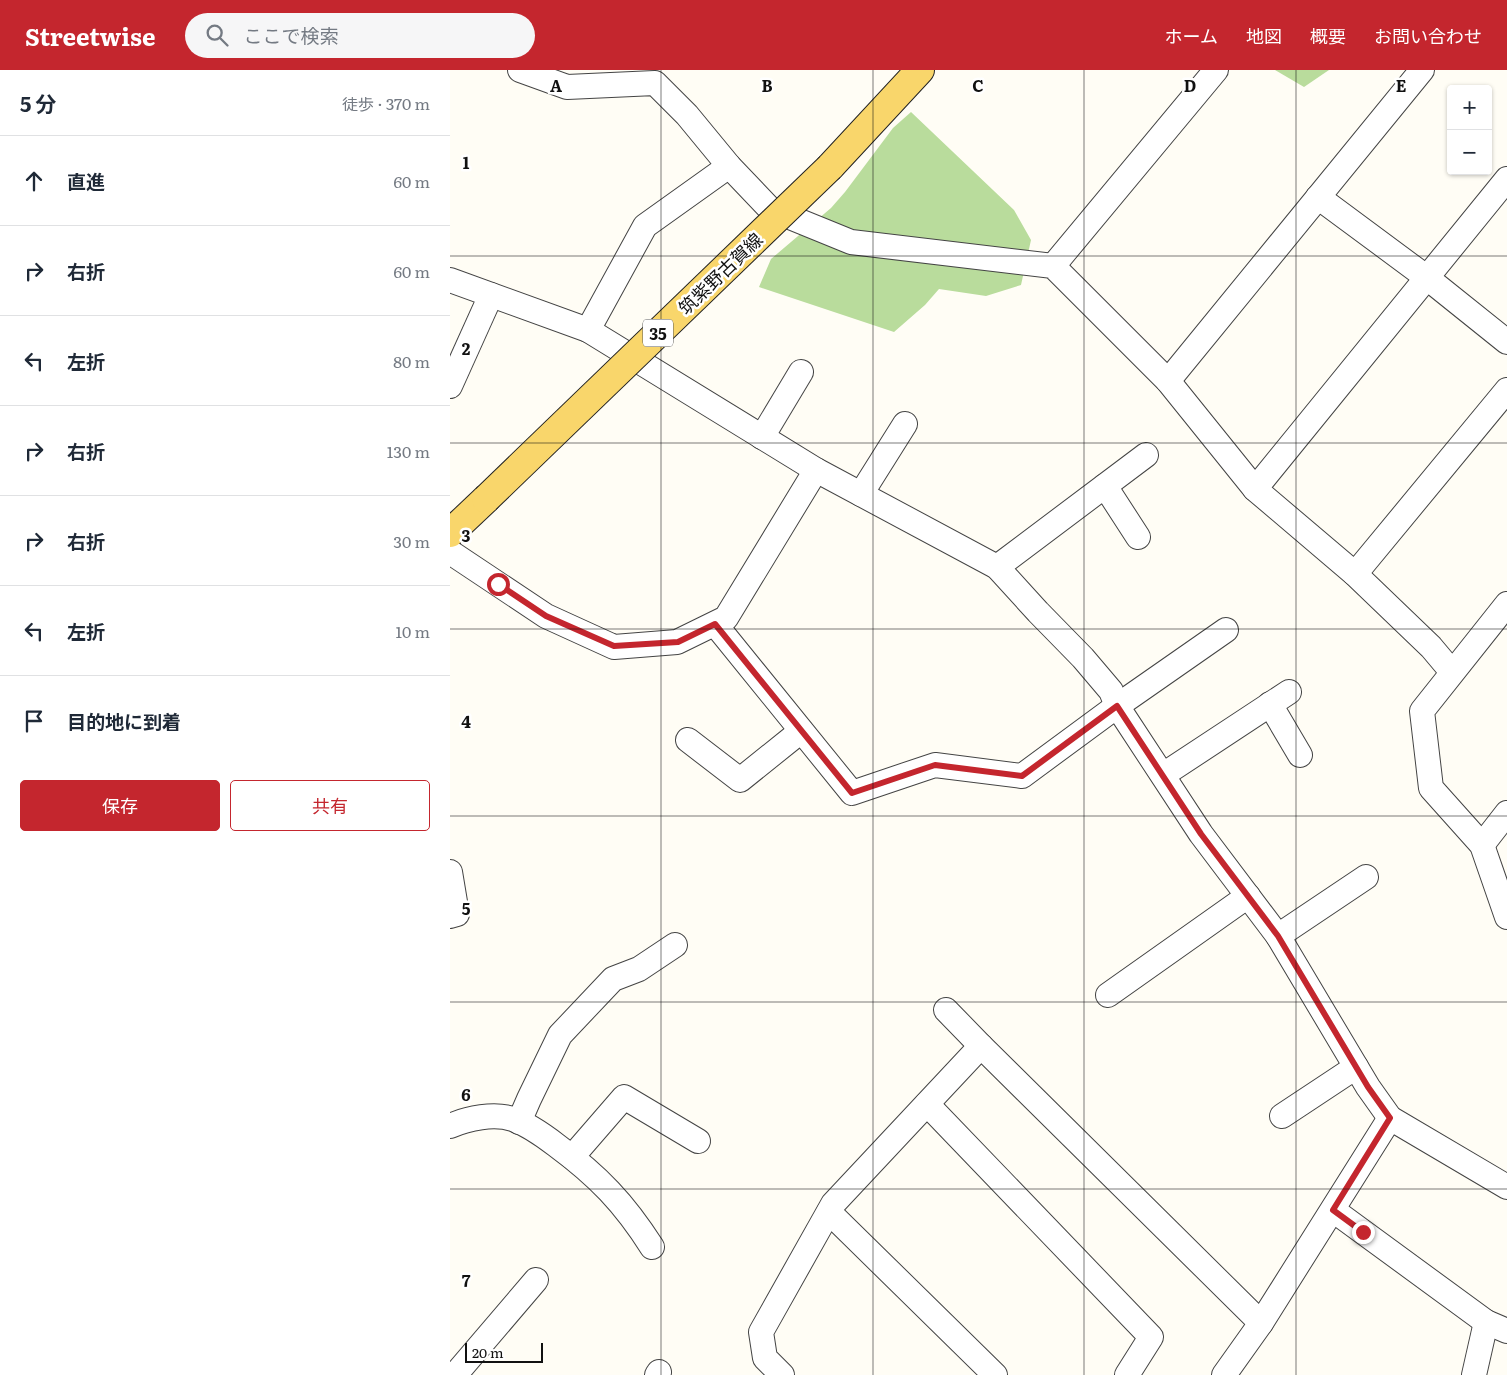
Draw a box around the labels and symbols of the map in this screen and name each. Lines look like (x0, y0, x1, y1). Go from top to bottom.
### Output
text: A (550, 73, 562, 97)
text: B (761, 73, 773, 97)
text: C (972, 73, 984, 97)
text: D (1184, 73, 1196, 97)
text: E (1396, 73, 1407, 97)
text: 1 (463, 150, 470, 174)
street label: 筑紫野古賀線 (672, 226, 768, 320)
road number: 35 (643, 320, 673, 346)
text: 2 (462, 336, 471, 360)
text: 3 (462, 523, 471, 547)
route start (487, 573, 510, 596)
text: 4 (461, 709, 471, 733)
text: 5 (462, 896, 471, 920)
text: 6 (461, 1082, 471, 1106)
route end (1352, 1221, 1375, 1244)
text: 7 (462, 1268, 471, 1292)
scale bar (465, 1340, 542, 1363)

